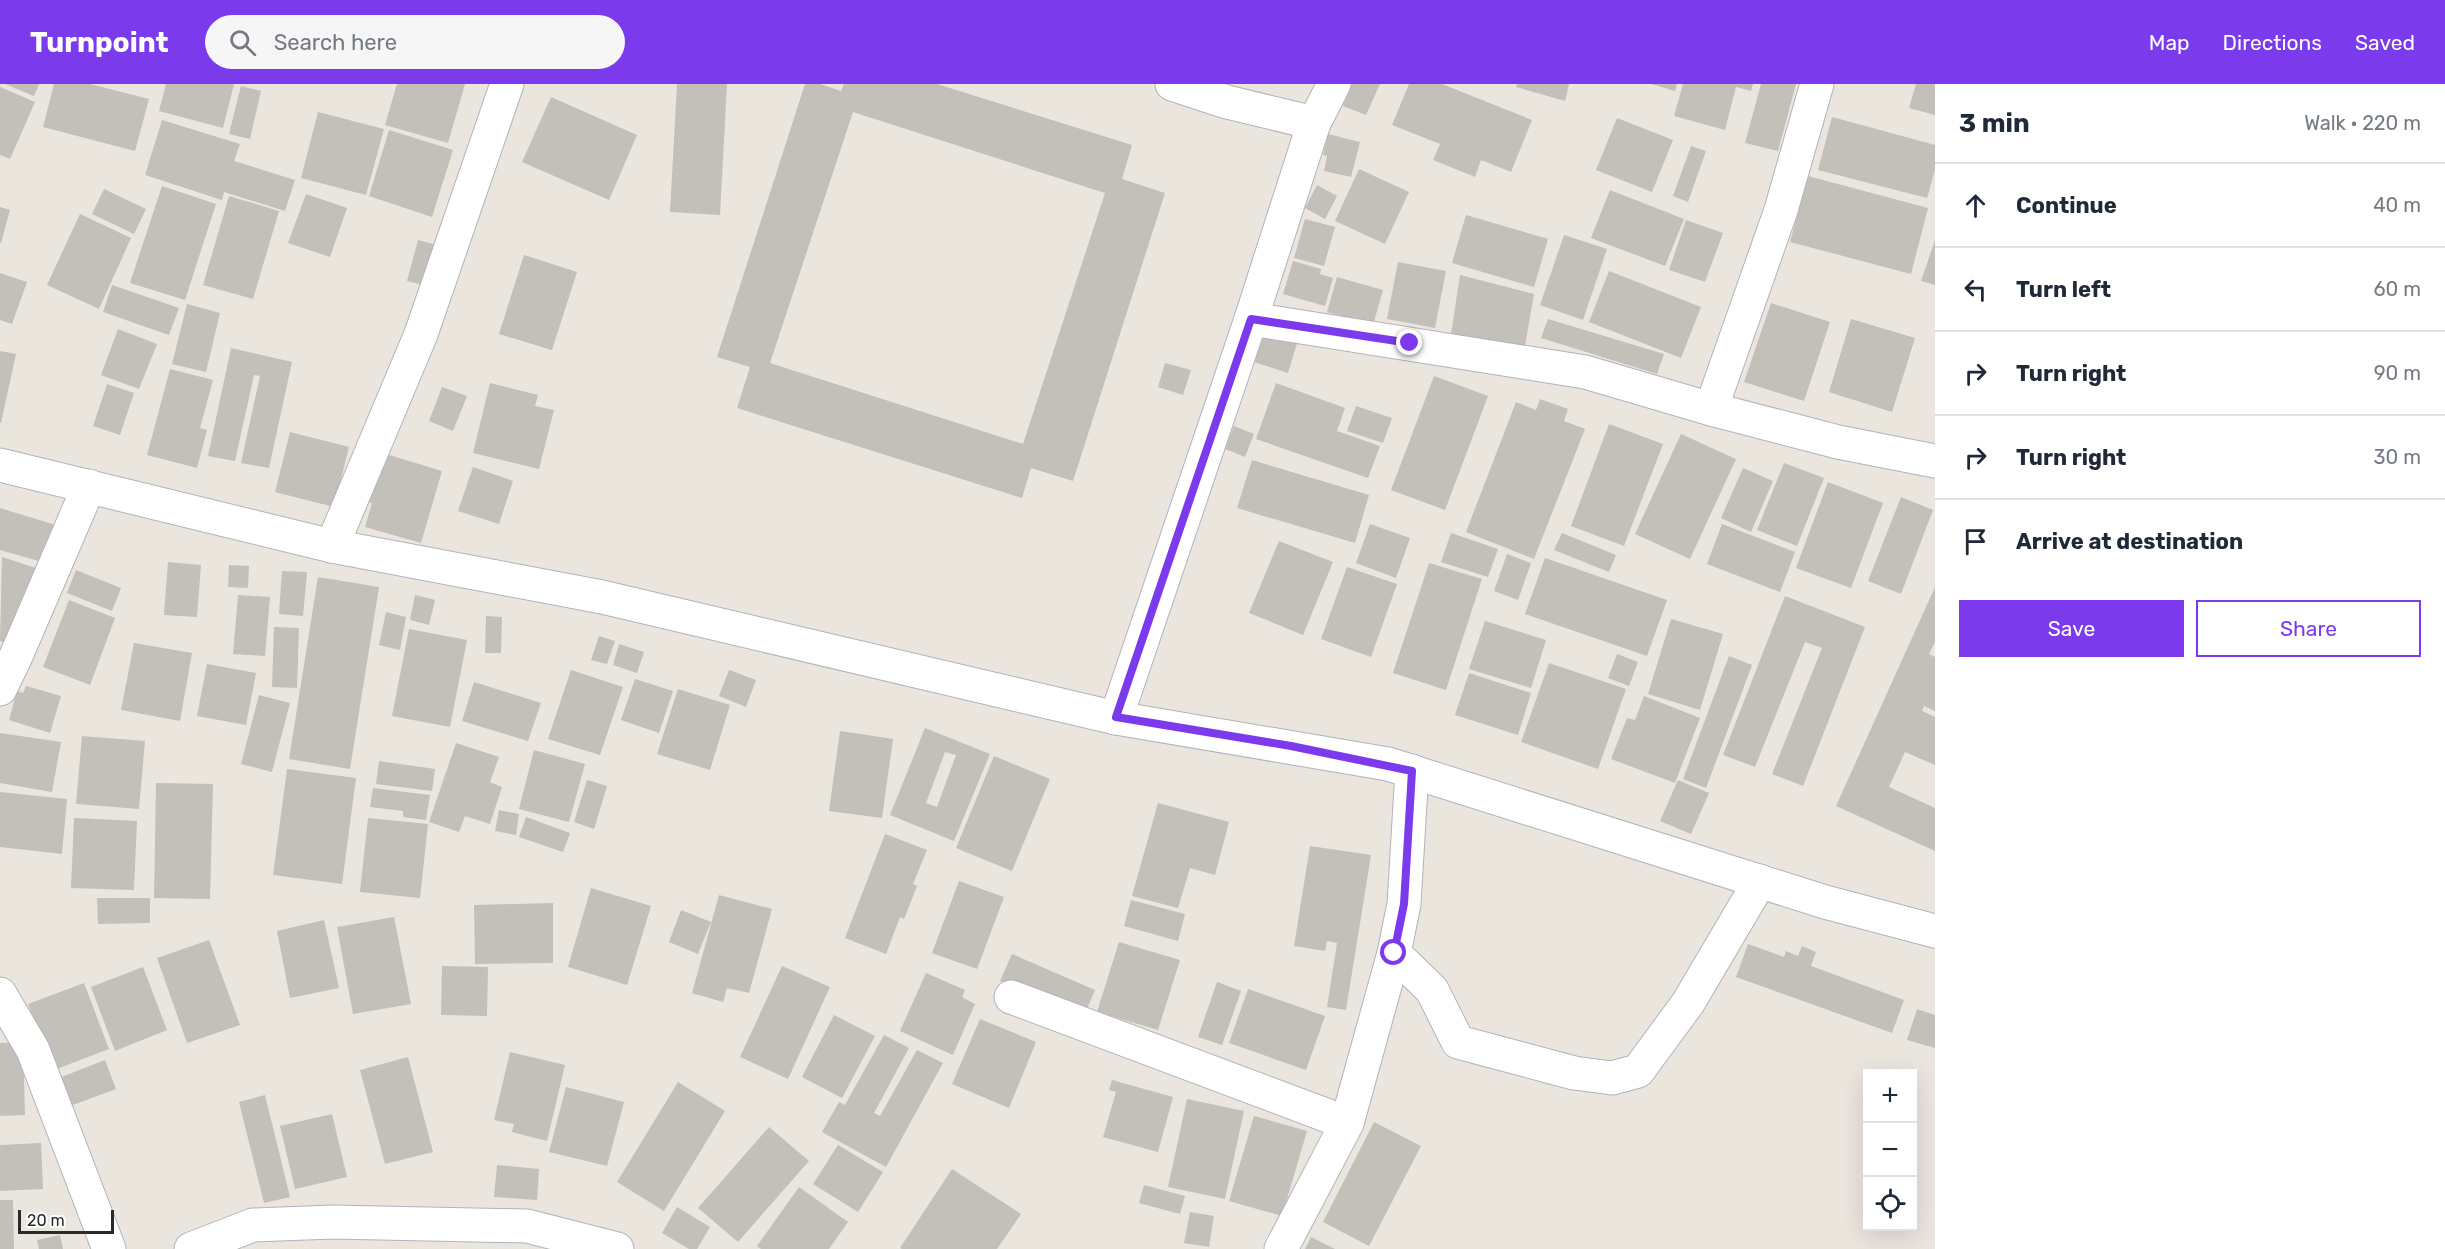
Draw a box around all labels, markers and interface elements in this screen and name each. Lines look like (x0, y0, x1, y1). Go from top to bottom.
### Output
search box (205, 15, 625, 69)
text: Turnpoint (30, 26, 169, 59)
icon: search (226, 26, 259, 59)
text: Search here (274, 29, 397, 56)
text: Map (2149, 30, 2190, 55)
text: Directions (2223, 30, 2322, 55)
text: Saved (2355, 30, 2415, 55)
text: 3 min (1959, 108, 2030, 139)
text: Walk · 220 m (2304, 111, 2421, 135)
icon: ahead (1959, 189, 1992, 222)
text: Continue (2016, 192, 2117, 219)
text: 40 m (2373, 193, 2421, 217)
icon: left (1959, 273, 1992, 306)
text: Turn left (2016, 276, 2111, 303)
text: 60 m (2374, 277, 2421, 301)
route end (1396, 329, 1422, 355)
icon: right (1959, 357, 1992, 390)
text: Turn right (2016, 360, 2126, 387)
text: 90 m (2374, 361, 2421, 385)
icon: right (1959, 441, 1992, 474)
text: Turn right (2016, 444, 2126, 471)
text: 30 m (2374, 445, 2421, 469)
icon: arrive (1959, 525, 1992, 558)
text: Arrive at destination (2016, 528, 2243, 555)
button: Save (1959, 600, 2184, 657)
button: Share (2196, 600, 2421, 657)
route start (1380, 939, 1406, 965)
map controls (1863, 1069, 1917, 1231)
button: + (1863, 1069, 1917, 1123)
button: − (1863, 1123, 1917, 1177)
button: locate (1863, 1177, 1917, 1231)
scale bar (18, 1207, 114, 1234)
text: 20 m (27, 1211, 65, 1230)

